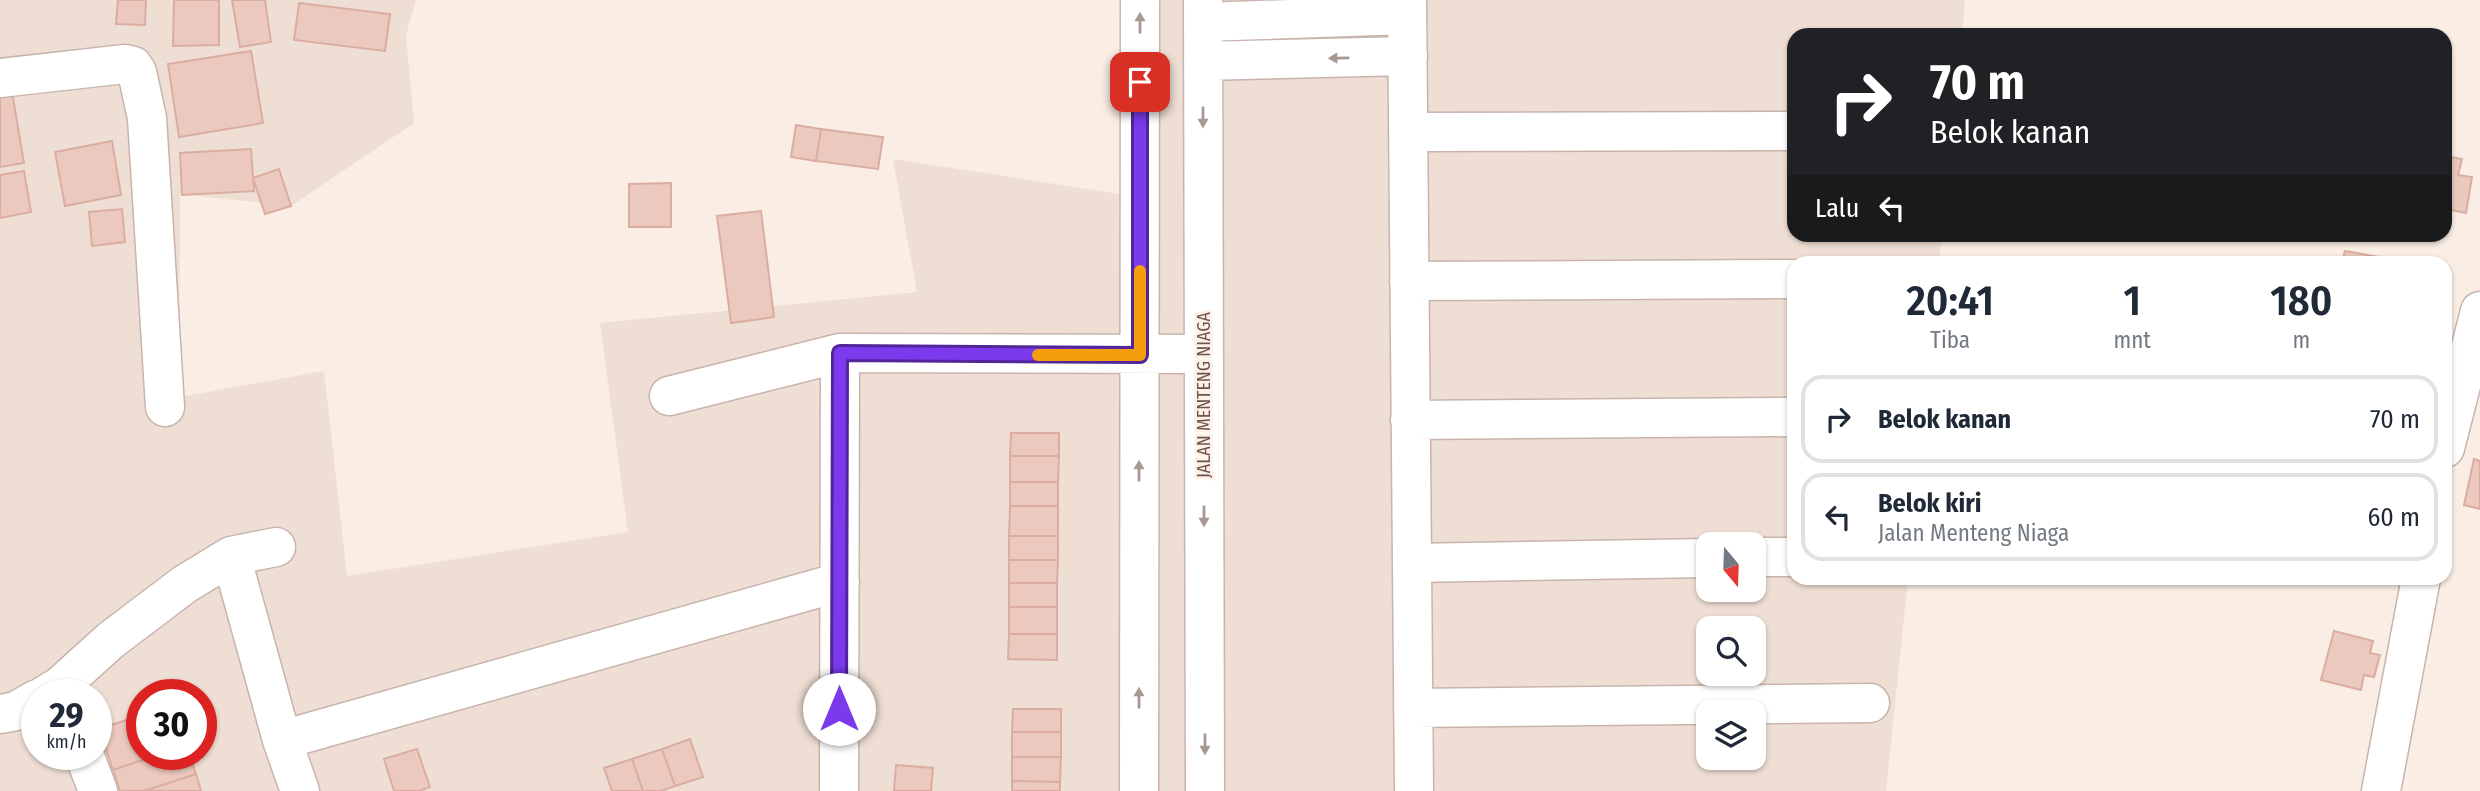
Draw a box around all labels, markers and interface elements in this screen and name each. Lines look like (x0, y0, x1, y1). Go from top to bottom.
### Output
one-way arrow (1134, 12, 1146, 34)
pin (1110, 52, 1170, 112)
one-way arrow (1328, 52, 1350, 64)
text: 70 m (1930, 53, 2025, 112)
icon: right (1815, 56, 1906, 147)
icon: arrive (1121, 63, 1159, 101)
one-way arrow (1197, 106, 1209, 128)
text: Belok kanan (1930, 113, 2090, 151)
icon: left (1873, 189, 1911, 227)
text: Lalu (1815, 193, 1859, 224)
text: 20:41 (1907, 276, 1994, 326)
text: 1 (2123, 276, 2141, 326)
text: 180 (2270, 276, 2332, 326)
street label: JALAN MENTENG NIAGA (1193, 311, 1215, 478)
text: Tiba (1930, 326, 1970, 354)
text: mnt (2113, 326, 2151, 354)
text: m (2293, 326, 2310, 354)
icon: right (1819, 400, 1857, 438)
text: Belok kanan (1878, 404, 2011, 435)
text: 70 m (2370, 404, 2420, 435)
one-way arrow (1133, 460, 1145, 482)
text: Belok kiri (1878, 488, 1981, 519)
icon: left (1819, 498, 1857, 536)
text: 60 m (2367, 502, 2420, 533)
one-way arrow (1198, 505, 1210, 527)
text: Jalan Menteng Niaga (1878, 519, 2069, 547)
north arrow (1696, 532, 1766, 602)
map controls (1696, 532, 1766, 770)
button: search (1696, 616, 1766, 686)
position arrow (802, 672, 876, 746)
speed limit sign: 30 (126, 679, 217, 770)
one-way arrow (1133, 687, 1145, 709)
text: 29 (49, 694, 84, 736)
button: layers (1696, 700, 1766, 770)
text: km/h (46, 731, 87, 753)
one-way arrow (1199, 733, 1211, 755)

